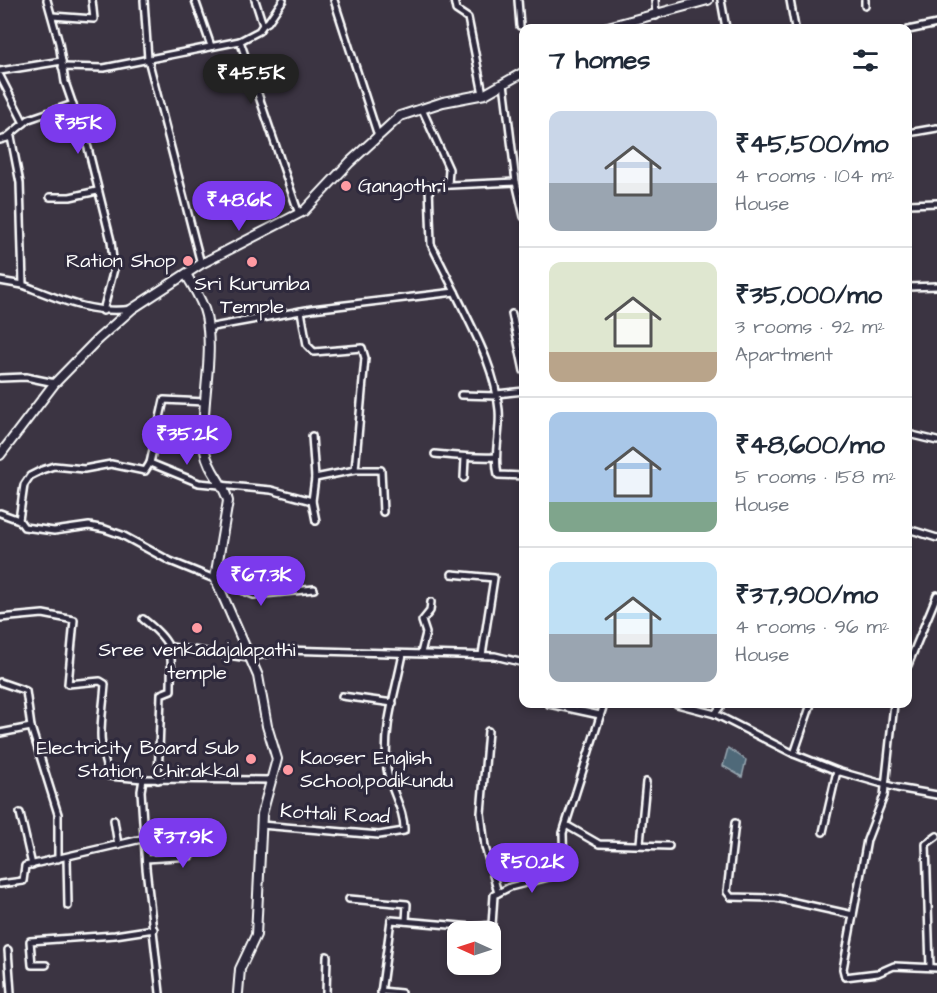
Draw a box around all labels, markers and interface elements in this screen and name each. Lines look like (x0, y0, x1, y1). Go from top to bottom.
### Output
text: 7 homes (549, 42, 650, 78)
icon: filters (849, 44, 882, 77)
pin: ₹45.5K (202, 54, 300, 105)
text: ₹45.5K (217, 59, 285, 87)
pin: ₹35K (42, 104, 114, 155)
text: ₹35K (54, 109, 102, 137)
text: ₹45,500/mo (735, 126, 889, 162)
icon: home (597, 135, 669, 207)
text: 4 rooms · 104 m² (735, 162, 894, 190)
place label: Gangothri (358, 172, 446, 201)
marker: Gangothri (339, 179, 353, 193)
pin: ₹48.6K (190, 181, 288, 232)
text: ₹48.6K (206, 186, 272, 214)
text: House (735, 190, 789, 218)
place label: Ration Shop (66, 247, 176, 275)
marker: Ration Shop (181, 254, 195, 268)
marker: Sri Kurumba Temple (245, 255, 259, 269)
place label: Sri Kurumba Temple (194, 270, 310, 321)
text: ₹35,000/mo (735, 277, 882, 313)
icon: home (597, 286, 669, 358)
text: 3 rooms · 92 m² (735, 313, 885, 341)
text: Apartment (735, 341, 833, 369)
pin: ₹35.2K (138, 415, 236, 466)
text: ₹35.2K (156, 420, 218, 448)
text: ₹48,600/mo (735, 427, 885, 463)
icon: home (597, 436, 669, 508)
text: 5 rooms · 158 m² (735, 463, 896, 491)
text: House (735, 491, 789, 519)
pin: ₹67.3K (212, 556, 310, 607)
text: ₹67.3K (230, 561, 292, 589)
text: ₹37,900/mo (735, 577, 878, 613)
icon: home (597, 586, 669, 658)
text: 4 rooms · 96 m² (735, 613, 890, 641)
marker: Sree venkadajalapathi temple (190, 621, 204, 635)
place label: Sree venkadajalapathi temple (99, 636, 296, 687)
text: House (735, 641, 789, 669)
place label: Electricity Board Sub Station, Chirakkal (36, 734, 239, 785)
place label: Kaoser English School,podikundu (300, 744, 453, 795)
marker: Electricity Board Sub Station, Chirakkal (244, 752, 258, 766)
marker: Kaoser English School,podikundu (281, 763, 295, 777)
street label: Kottali Road (279, 797, 391, 831)
pin: ₹37.9K (134, 818, 232, 869)
text: ₹37.9K (153, 823, 213, 851)
pin: ₹50.2K (483, 843, 581, 894)
text: ₹50.2K (500, 848, 564, 876)
north arrow (447, 921, 501, 975)
map controls (447, 921, 501, 975)

